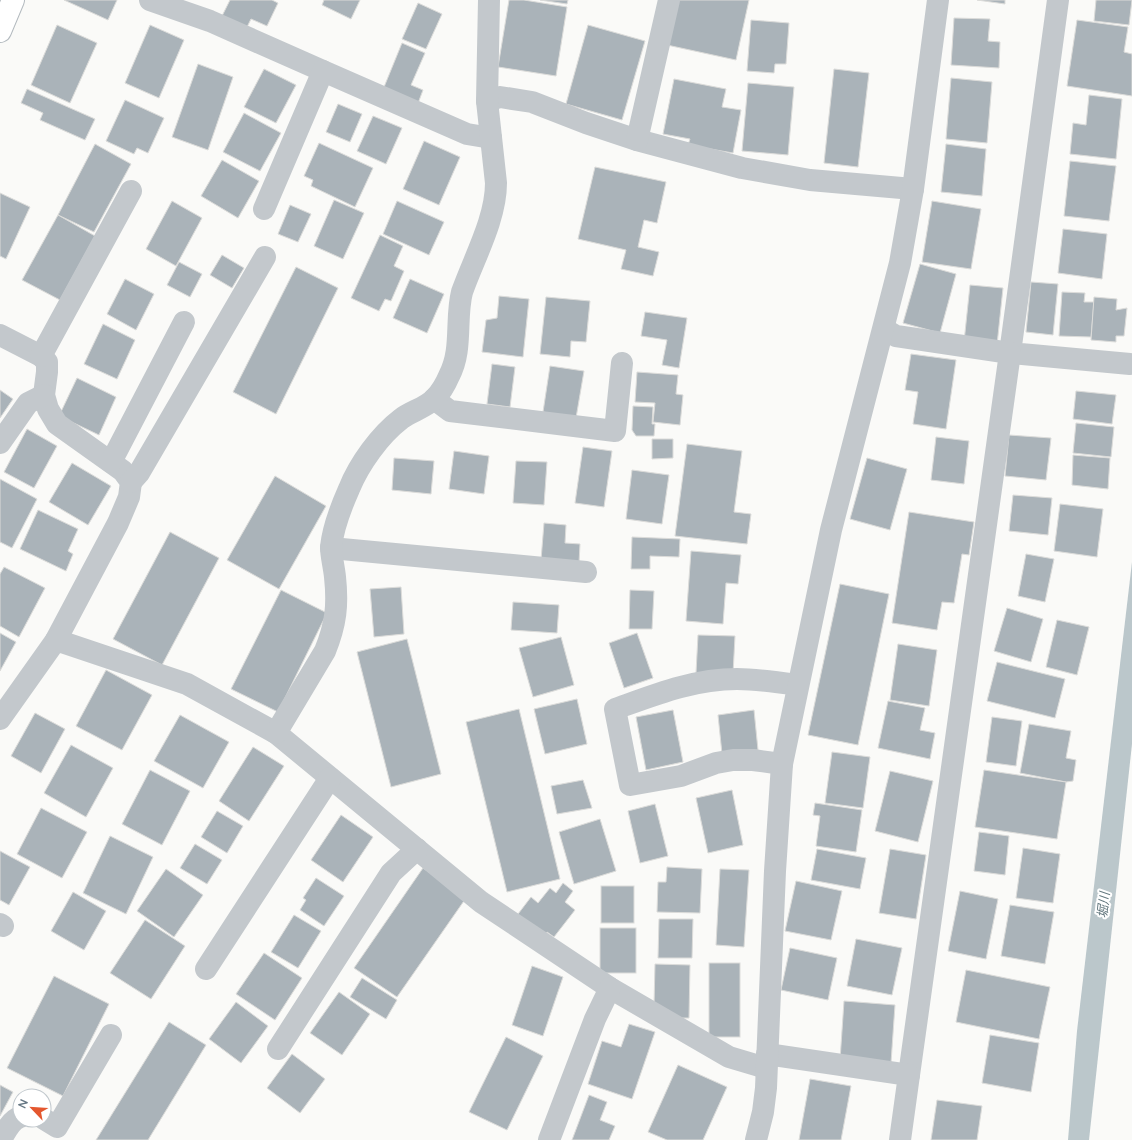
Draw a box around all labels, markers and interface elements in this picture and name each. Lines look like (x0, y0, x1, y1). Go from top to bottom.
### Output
water label: 堀川 (1094, 889, 1113, 919)
north arrow (12, 1088, 52, 1128)
text: N (15, 1097, 30, 1110)

